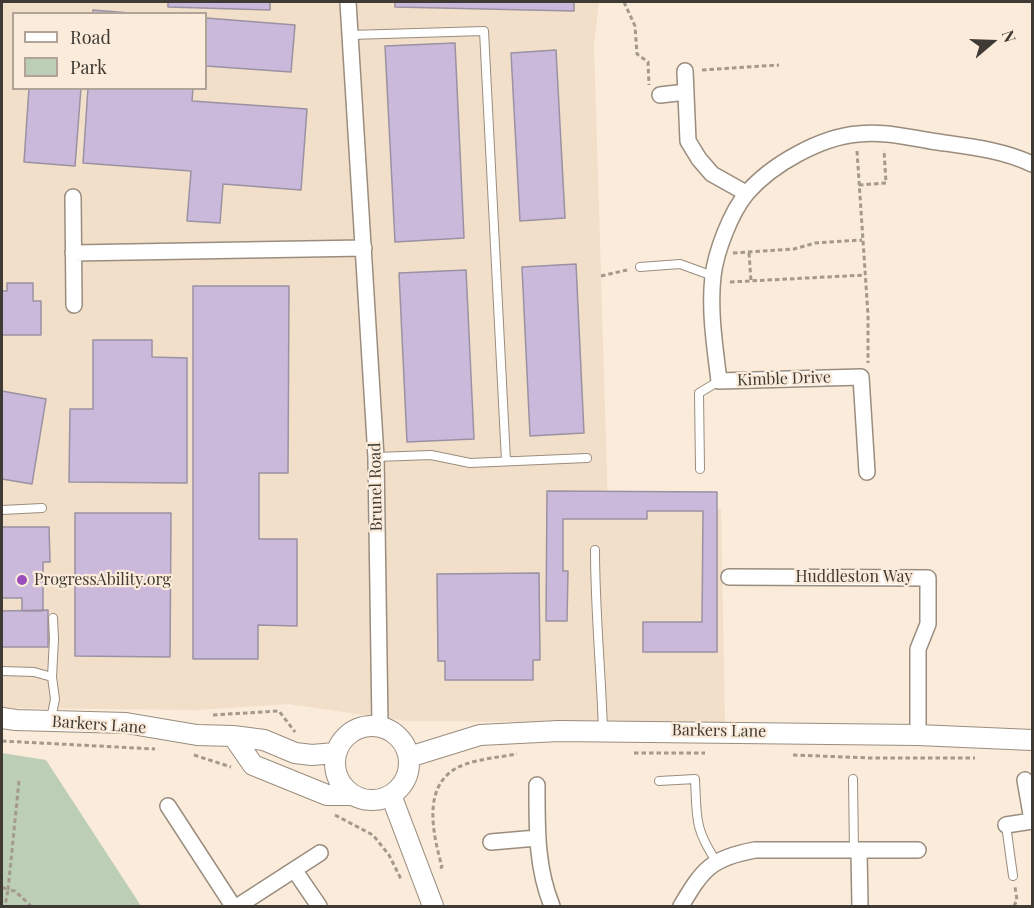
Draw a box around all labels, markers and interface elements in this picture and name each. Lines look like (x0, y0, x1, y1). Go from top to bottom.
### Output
legend (12, 12, 207, 90)
north arrow (962, 12, 1022, 72)
text: Road (70, 25, 111, 49)
text: N (998, 27, 1021, 45)
text: Park (70, 55, 107, 79)
street label: Kimble Drive (737, 368, 831, 390)
street label: Brunel Road (366, 442, 386, 532)
street label: Huddleston Way (795, 567, 913, 587)
place label: ProgressAbility.org (34, 570, 171, 590)
marker: ProgressAbility.org (15, 573, 29, 587)
street label: Barkers Lane (51, 712, 147, 738)
street label: Barkers Lane (672, 721, 766, 741)

